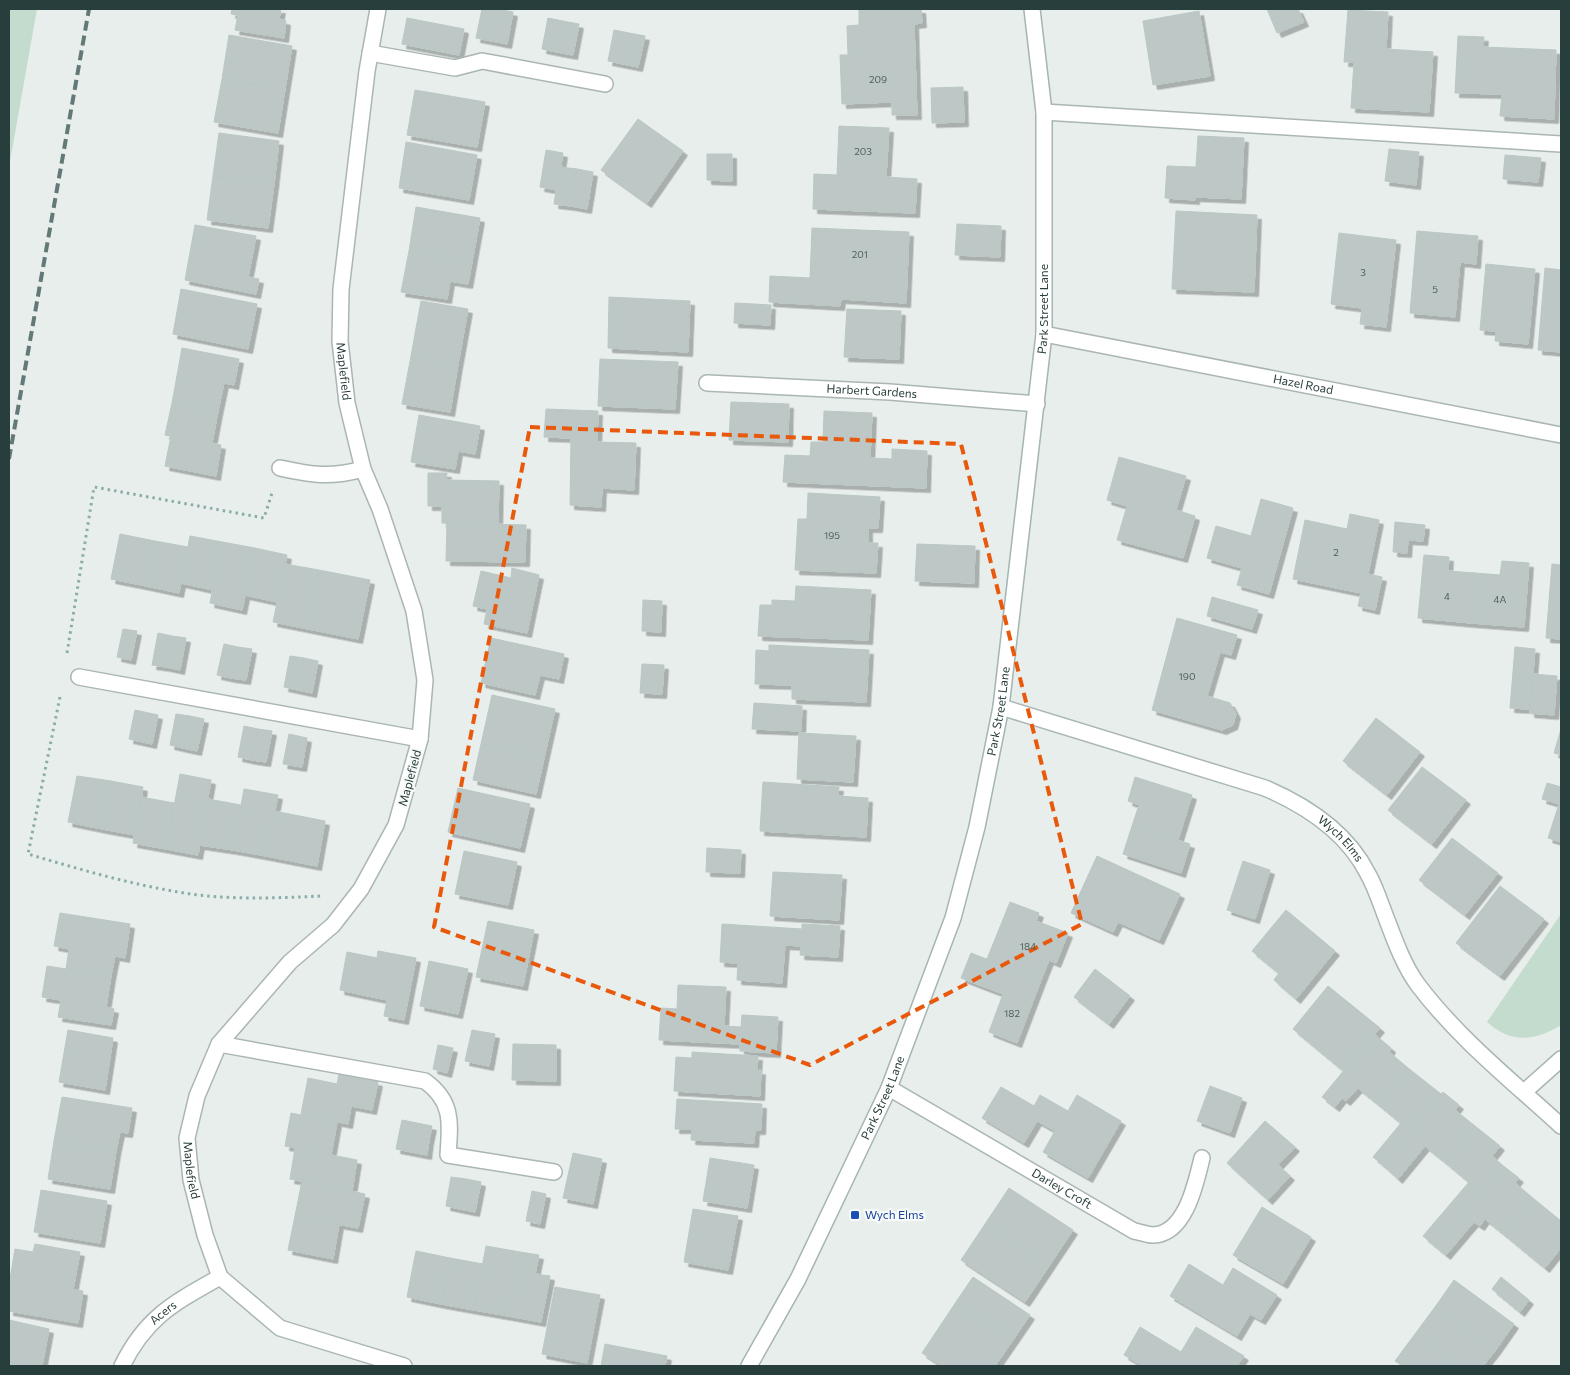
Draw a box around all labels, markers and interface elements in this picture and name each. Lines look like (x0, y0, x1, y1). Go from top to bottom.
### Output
house number: 209 (869, 73, 887, 85)
house number: 203 (854, 145, 872, 157)
house number: 201 (852, 248, 868, 260)
street label: Park Street Lane (1034, 264, 1050, 355)
house number: 3 (1360, 266, 1366, 278)
house number: 5 (1432, 283, 1438, 295)
street label: Maplefield (334, 341, 355, 401)
street label: Hazel Road (1272, 371, 1335, 396)
street label: Harbert Gardens (826, 381, 918, 400)
house number: 195 (824, 529, 840, 541)
house number: 2 (1333, 546, 1339, 558)
house number: 4 (1444, 590, 1450, 602)
house number: 4A (1494, 593, 1507, 605)
street label: Park Street Lane (983, 666, 1012, 757)
house number: 190 (1179, 670, 1195, 682)
street label: Maplefield (395, 748, 423, 808)
street label: Wych Elms (1316, 812, 1367, 864)
house number: 184 (1020, 940, 1036, 952)
house number: 182 (1004, 1007, 1020, 1019)
street label: Park Street Lane (857, 1054, 906, 1142)
street label: Maplefield (181, 1141, 204, 1200)
street label: Darley Croft (1030, 1165, 1095, 1211)
place label: Wych Elms (865, 1207, 924, 1221)
marker: Wych Elms (849, 1209, 861, 1221)
street label: Acers (146, 1297, 179, 1327)

